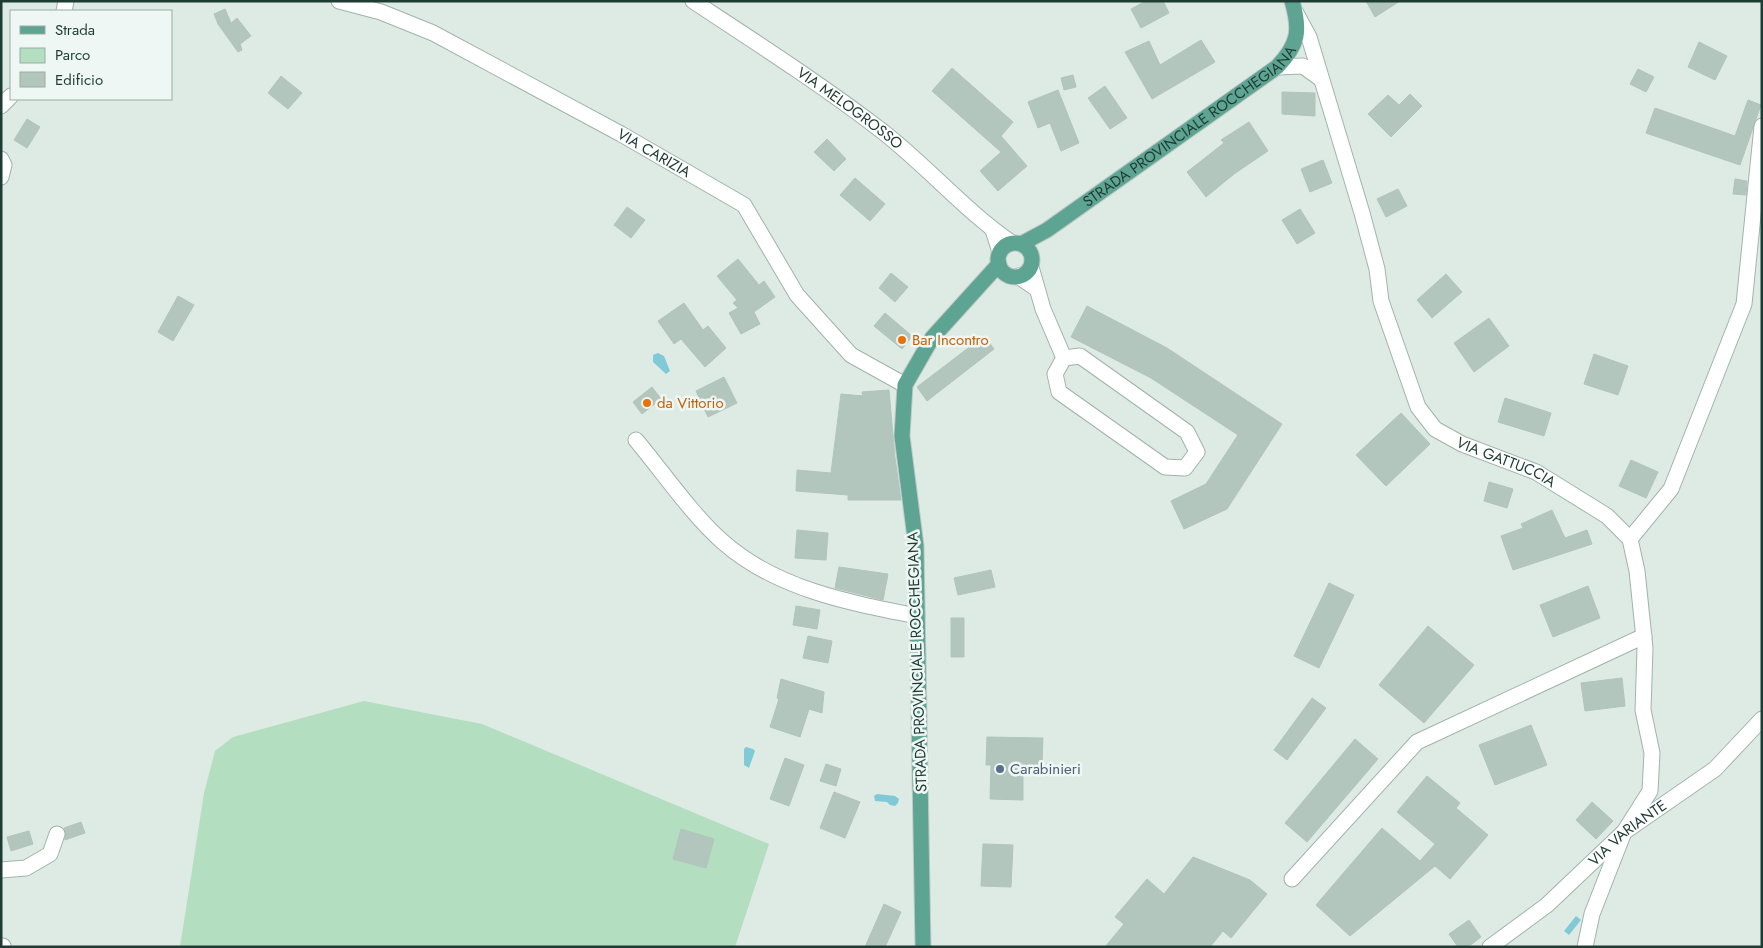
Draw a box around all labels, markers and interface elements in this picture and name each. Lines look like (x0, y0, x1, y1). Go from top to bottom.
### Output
legend (10, 10, 172, 100)
text: Strada (55, 19, 95, 41)
street label: STRADA PROVINCIALE ROCCHEGIANA (1078, 41, 1302, 212)
text: Parco (55, 44, 90, 66)
street label: VIA MELOGROSSO (792, 62, 908, 155)
text: Edificio (55, 69, 103, 91)
street label: VIA CARIZIA (613, 123, 695, 183)
place label: Bar Incontro (912, 329, 989, 351)
marker: Bar Incontro (896, 334, 908, 346)
place label: da Vittorio (657, 392, 724, 414)
marker: da Vittorio (641, 397, 653, 409)
street label: VIA GATTUCCIA (1452, 432, 1560, 493)
street label: STRADA PROVINCIALE ROCCHEGIANA (901, 531, 933, 793)
place label: Carabinieri (1010, 758, 1081, 780)
marker: Carabinieri (994, 763, 1006, 775)
street label: VIA VARIANTE (1583, 795, 1671, 871)

